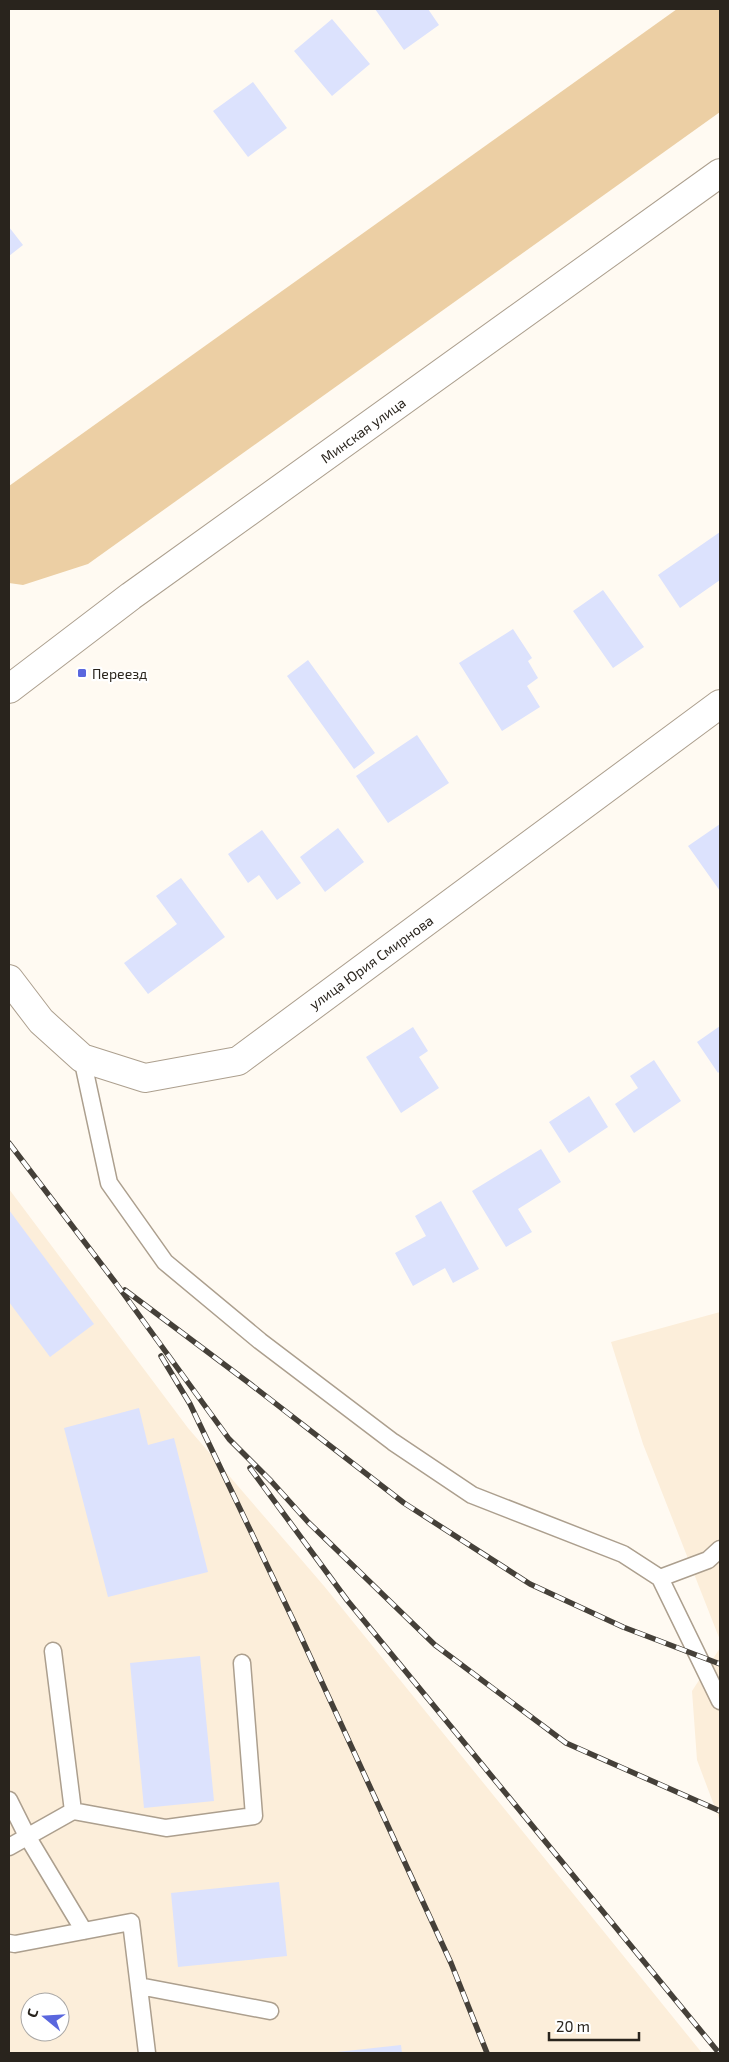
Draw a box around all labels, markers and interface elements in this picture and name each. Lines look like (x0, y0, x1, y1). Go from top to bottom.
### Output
street label: Минская улица (317, 394, 409, 466)
place label: Переезд (92, 665, 147, 682)
marker: Переезд (76, 667, 88, 679)
street label: улица Юрия Смирнова (306, 911, 436, 1013)
north arrow (20, 1992, 70, 2042)
text: С (23, 2006, 42, 2019)
scale bar (549, 2010, 639, 2042)
text: 20 m (556, 2017, 590, 2035)

